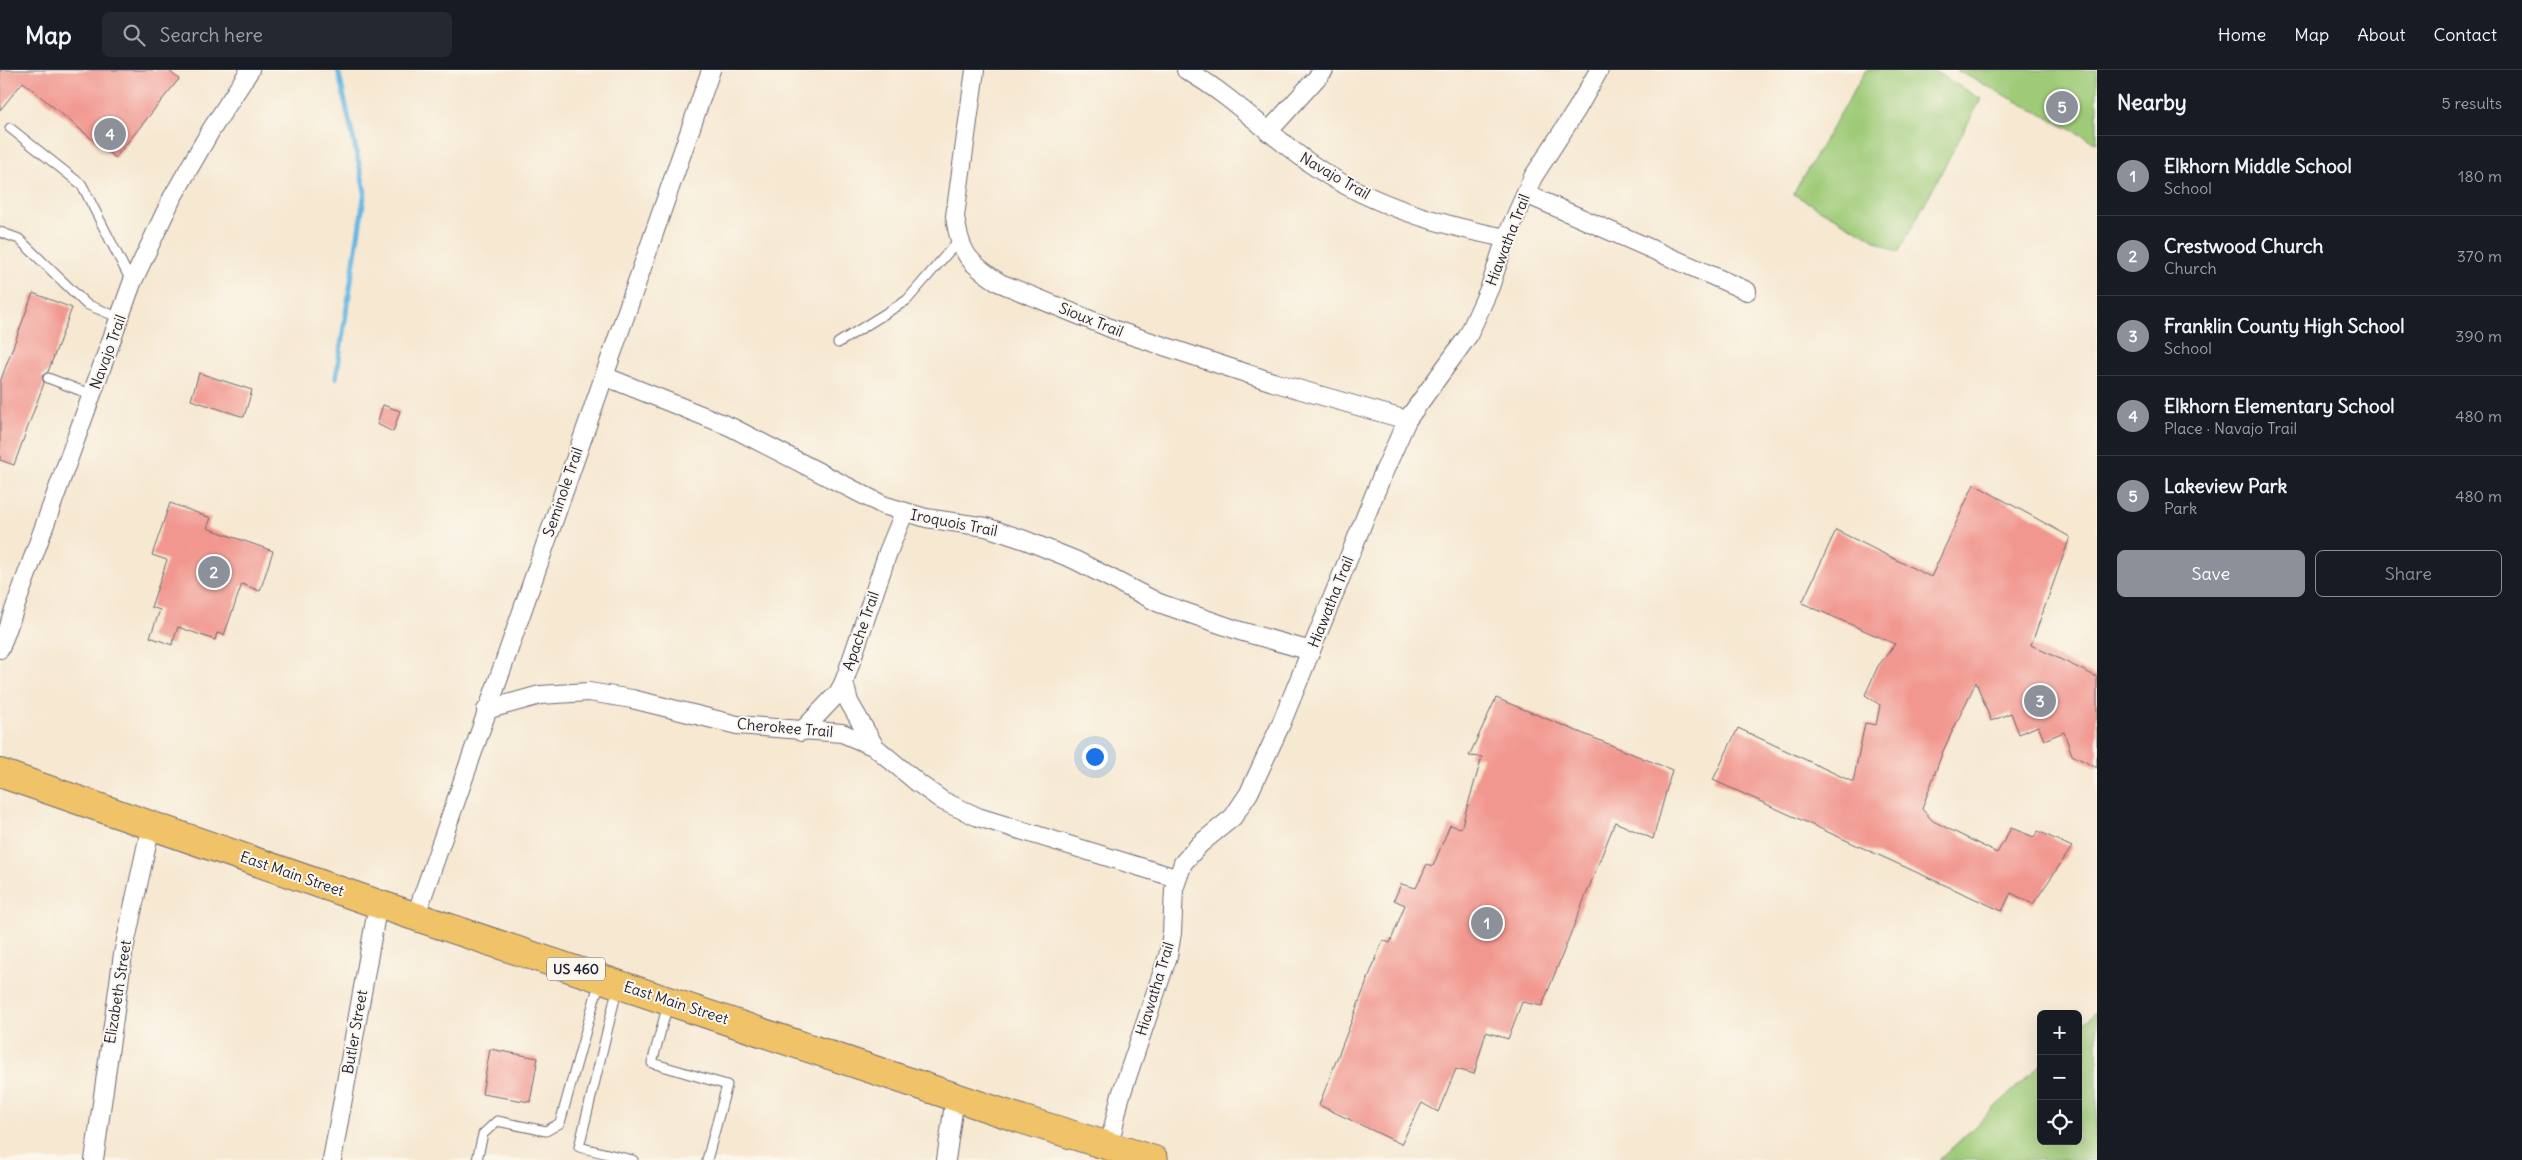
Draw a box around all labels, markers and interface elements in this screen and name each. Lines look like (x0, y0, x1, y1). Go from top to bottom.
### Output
search box (102, 12, 452, 57)
text: Map (25, 20, 72, 50)
icon: search (120, 21, 148, 49)
text: Search here (160, 23, 263, 47)
text: Home (2218, 23, 2266, 46)
text: Map (2294, 23, 2329, 46)
text: About (2357, 23, 2405, 46)
text: Contact (2433, 23, 2497, 46)
pin: 5 (2046, 88, 2078, 126)
text: Nearby (2117, 89, 2187, 116)
text: 5 results (2441, 93, 2502, 113)
pin: 4 (94, 115, 126, 153)
street label: Navajo Trail (1297, 148, 1374, 203)
text: Elkhorn Middle School (2164, 154, 2352, 178)
text: 1 (2130, 166, 2136, 186)
text: 180 m (2458, 166, 2502, 186)
text: School (2164, 178, 2212, 198)
street label: Hiawatha Trail (1481, 191, 1534, 288)
text: Crestwood Church (2164, 234, 2324, 258)
text: 2 (2129, 246, 2137, 266)
text: 370 m (2457, 246, 2502, 266)
text: Church (2164, 258, 2217, 278)
street label: Sioux Trail (1056, 298, 1126, 341)
street label: Navajo Trail (85, 312, 130, 392)
text: Franklin County High School (2164, 314, 2405, 338)
text: 3 (2128, 326, 2138, 346)
text: 390 m (2455, 326, 2502, 346)
text: School (2164, 338, 2212, 358)
text: Elkhorn Elementary School (2164, 394, 2395, 418)
text: 4 (2128, 406, 2138, 426)
text: 480 m (2455, 406, 2502, 426)
text: Place · Navajo Trail (2164, 418, 2297, 438)
street label: Seminole Trail (538, 445, 587, 539)
text: Lakeview Park (2164, 474, 2287, 498)
text: 5 (2128, 486, 2138, 506)
text: 480 m (2455, 486, 2502, 506)
text: Park (2164, 498, 2197, 518)
street label: Iroquois Trail (909, 505, 999, 540)
button: Save (2117, 550, 2305, 597)
button: Share (2315, 550, 2502, 597)
pin: 2 (198, 553, 230, 591)
street label: Hiawatha Trail (1304, 553, 1358, 650)
street label: Apache Trail (838, 589, 883, 673)
pin: 3 (2024, 682, 2056, 720)
street label: Cherokee Trail (736, 714, 834, 741)
your location (1082, 744, 1108, 770)
street label: East Main Street (238, 847, 347, 900)
pin: 1 (1471, 904, 1503, 942)
street label: Elizabeth Street (100, 939, 135, 1045)
street label: Hiawatha Trail (1131, 940, 1178, 1038)
road number: US 460 (547, 958, 605, 981)
street label: East Main Street (621, 977, 731, 1028)
street label: Butler Street (338, 989, 371, 1075)
map controls (2037, 1010, 2082, 1145)
button: + (2037, 1010, 2082, 1055)
button: − (2037, 1055, 2082, 1100)
button: locate (2037, 1100, 2082, 1145)

